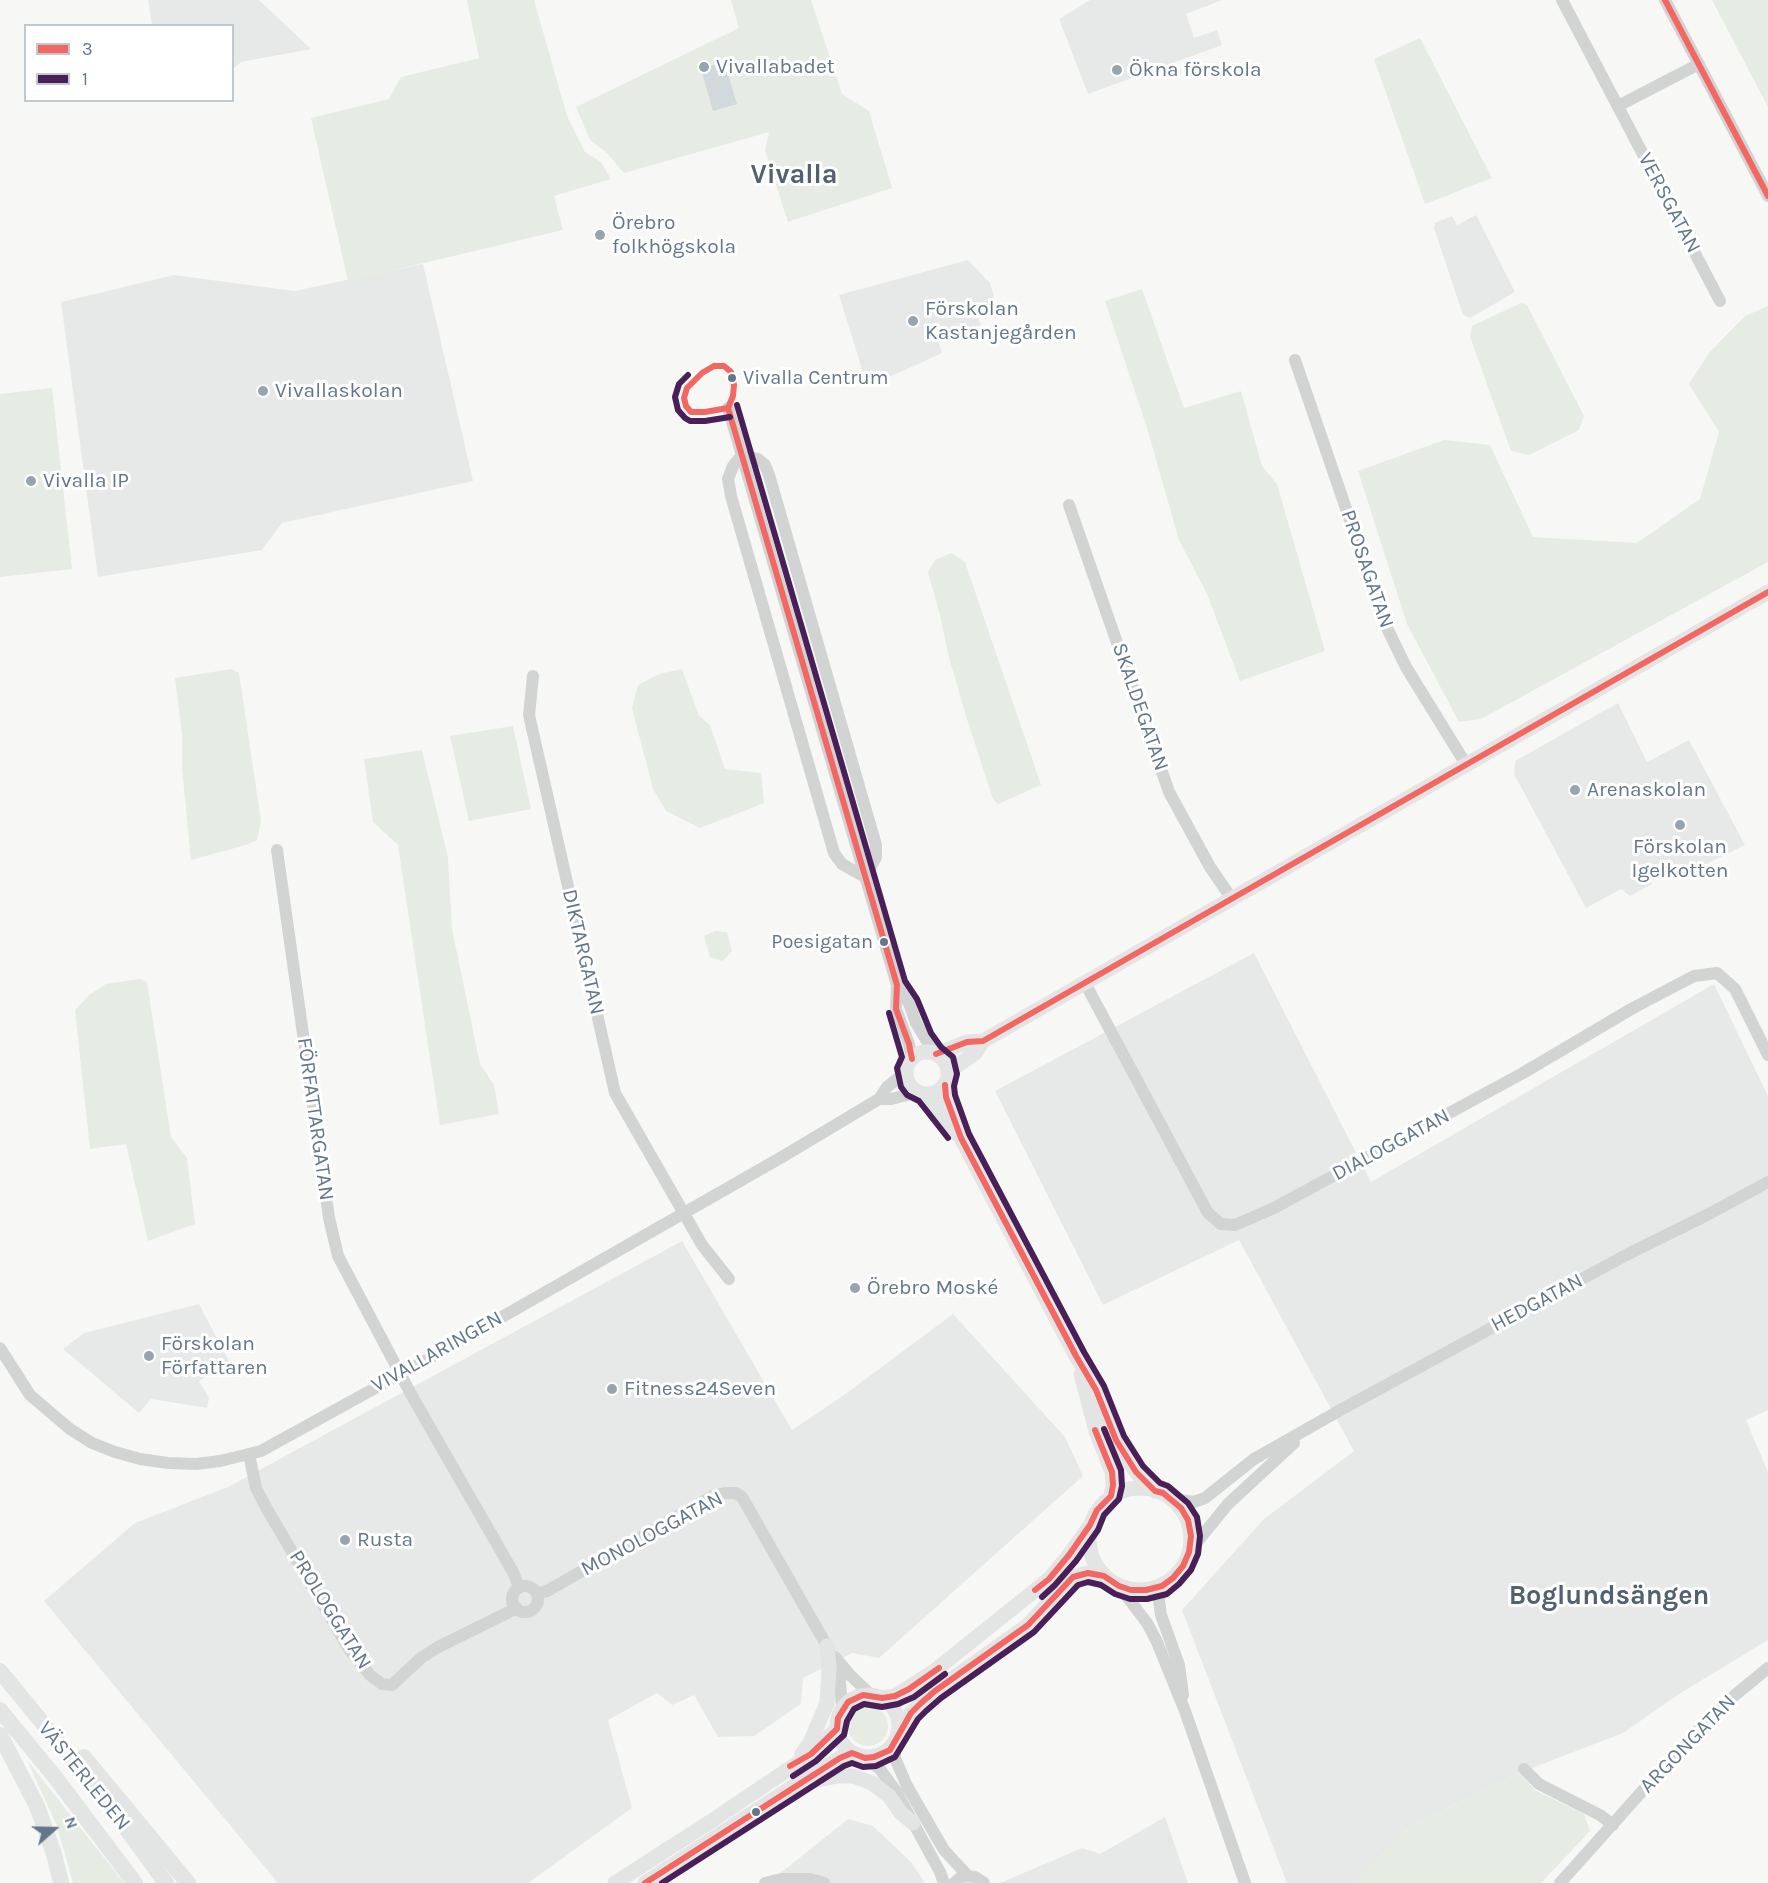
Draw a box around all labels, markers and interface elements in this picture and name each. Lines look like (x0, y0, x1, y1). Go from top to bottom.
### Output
legend (24, 24, 234, 102)
text: 3 (82, 38, 93, 60)
place label: Vivallabadet (716, 54, 835, 80)
place label: Ökna förskola (1129, 57, 1262, 83)
marker: Vivallabadet (697, 60, 711, 74)
marker: Ökna förskola (1110, 63, 1124, 77)
text: 1 (82, 68, 88, 90)
street label: VERSGATAN (1632, 149, 1706, 257)
district label: Vivalla (750, 159, 838, 191)
place label: Örebro folkhögskola (612, 210, 736, 260)
marker: Örebro folkhögskola (593, 228, 607, 242)
place label: Förskolan Kastanjegården (925, 296, 1077, 346)
marker: Förskolan Kastanjegården (906, 314, 920, 328)
place label: Vivalla Centrum (743, 366, 888, 390)
marker: Vivalla Centrum (726, 372, 738, 384)
place label: Vivallaskolan (275, 378, 403, 404)
marker: Vivallaskolan (256, 384, 270, 398)
place label: Vivalla IP (43, 468, 129, 494)
marker: Vivalla IP (24, 474, 38, 488)
street label: PROSAGATAN (1335, 506, 1399, 632)
street label: SKALDEGATAN (1106, 640, 1174, 774)
place label: Arenaskolan (1587, 777, 1706, 803)
marker: Arenaskolan (1568, 783, 1582, 797)
marker: Förskolan Igelkotten (1673, 818, 1687, 832)
place label: Förskolan Igelkotten (1632, 834, 1728, 884)
street label: DIKTARGATAN (556, 887, 610, 1017)
place label: Poesigatan (771, 930, 873, 954)
marker: Poesigatan (878, 936, 890, 948)
street label: FÖRFATTARGATAN (291, 1036, 339, 1202)
street label: DIALOGGATAN (1328, 1103, 1454, 1187)
street label: HEDGATAN (1487, 1268, 1587, 1338)
place label: Örebro Moské (867, 1275, 998, 1301)
marker: Örebro Moské (848, 1281, 862, 1295)
street label: VIVALLARINGEN (367, 1306, 507, 1398)
place label: Förskolan Författaren (161, 1331, 268, 1381)
marker: Förskolan Författaren (142, 1349, 156, 1363)
place label: Fitness24Seven (624, 1376, 776, 1402)
marker: Fitness24Seven (605, 1382, 619, 1396)
street label: MONOLOGGATAN (577, 1486, 727, 1582)
place label: Rusta (357, 1527, 413, 1553)
marker: Rusta (338, 1533, 352, 1547)
street label: PROLOGGATAN (283, 1546, 377, 1674)
district label: Boglundsängen (1509, 1580, 1709, 1612)
street label: ARGONGATAN (1635, 1690, 1741, 1798)
street label: VÄSTERLEDEN (32, 1716, 136, 1836)
north arrow (24, 1799, 84, 1859)
unlabelled marker (750, 1806, 762, 1818)

